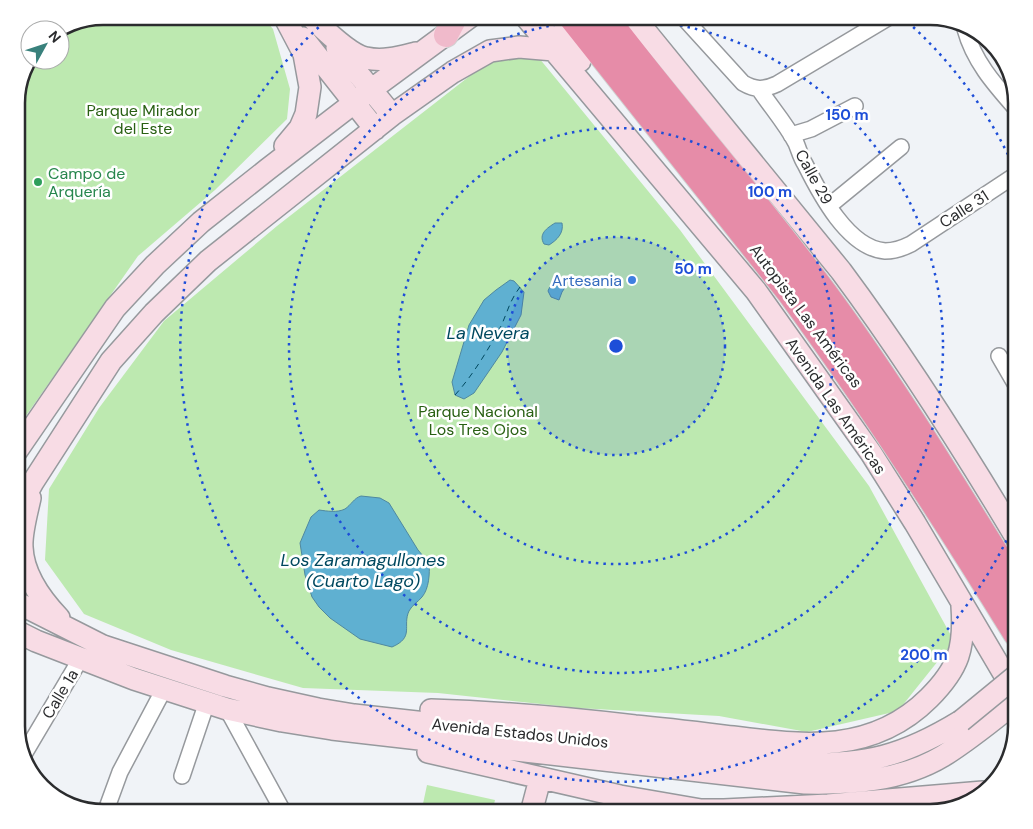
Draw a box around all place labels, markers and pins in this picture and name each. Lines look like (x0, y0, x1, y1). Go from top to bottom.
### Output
place label: Campo de Arquería (48, 163, 125, 202)
marker: Campo de Arquería (32, 176, 44, 188)
place label: Artesania (552, 270, 622, 291)
marker: Artesania (626, 274, 638, 286)
centre of rings (607, 337, 625, 355)

